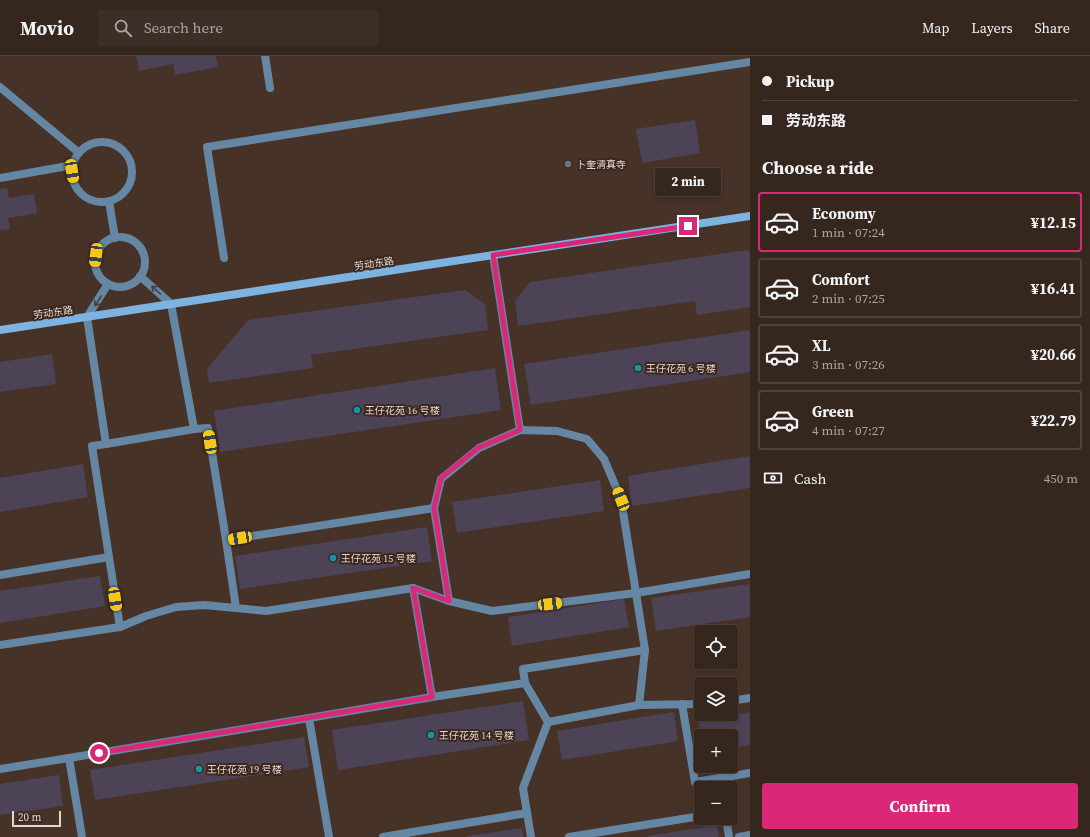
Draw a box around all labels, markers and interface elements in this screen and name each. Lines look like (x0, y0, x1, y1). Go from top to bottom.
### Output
search box (98, 10, 378, 46)
text: Movio (20, 15, 74, 41)
icon: search (112, 17, 134, 39)
text: Search here (144, 17, 223, 38)
text: Map (922, 18, 949, 38)
text: Layers (971, 18, 1013, 38)
text: Share (1035, 18, 1070, 38)
text: Pickup (786, 71, 834, 92)
text: 劳动东路 (786, 110, 846, 131)
text: Choose a ride (762, 155, 874, 180)
car (64, 158, 80, 184)
place label: 卜奎清真寺 (576, 158, 626, 171)
marker: 卜奎清真寺 (563, 159, 573, 169)
callout: 2 min (655, 168, 721, 196)
text: 2 min (671, 173, 705, 190)
text: Economy (812, 203, 876, 224)
icon: car (764, 204, 800, 240)
text: ¥12.15 (1031, 212, 1076, 233)
route end (679, 217, 697, 235)
text: 1 min · 07:24 (812, 224, 885, 241)
car (89, 242, 103, 268)
street label: 劳动东路 (353, 254, 395, 273)
text: Comfort (812, 269, 870, 290)
icon: car (764, 270, 800, 306)
text: ¥16.41 (1031, 278, 1076, 299)
one-way arrow (151, 286, 161, 295)
text: 2 min · 07:25 (812, 290, 885, 307)
one-way arrow (94, 295, 102, 306)
street label: 劳动东路 (32, 303, 74, 322)
text: XL (812, 335, 831, 356)
icon: car (764, 336, 800, 372)
text: ¥20.66 (1031, 344, 1076, 365)
text: 3 min · 07:26 (812, 356, 885, 373)
place label: 王仔花苑 6 号楼 (646, 362, 716, 375)
marker: 王仔花苑 6 号楼 (633, 363, 643, 373)
text: Green (812, 401, 854, 422)
icon: car (764, 402, 800, 438)
place label: 王仔花苑 16 号楼 (365, 404, 440, 417)
marker: 王仔花苑 16 号楼 (352, 405, 362, 415)
text: ¥22.79 (1031, 410, 1076, 431)
text: 4 min · 07:27 (812, 422, 885, 439)
car (202, 429, 218, 455)
icon: cash (762, 467, 784, 489)
text: Cash (794, 468, 826, 489)
text: 450 m (1044, 470, 1078, 487)
car (611, 486, 631, 512)
car (227, 530, 253, 546)
place label: 王仔花苑 15 号楼 (341, 552, 416, 565)
marker: 王仔花苑 15 号楼 (328, 553, 338, 563)
car (107, 586, 123, 612)
car (537, 597, 563, 611)
map controls (694, 625, 738, 825)
button: locate (694, 625, 738, 669)
button: layers (694, 677, 738, 721)
place label: 王仔花苑 14 号楼 (439, 729, 514, 742)
button: + (694, 729, 738, 773)
marker: 王仔花苑 14 号楼 (426, 730, 436, 740)
route start (90, 744, 108, 762)
place label: 王仔花苑 19 号楼 (207, 763, 282, 776)
marker: 王仔花苑 19 号楼 (194, 764, 204, 774)
button: − (694, 781, 738, 825)
button: Confirm (762, 783, 1078, 829)
scale bar (12, 809, 61, 828)
text: 20 m (18, 810, 41, 825)

